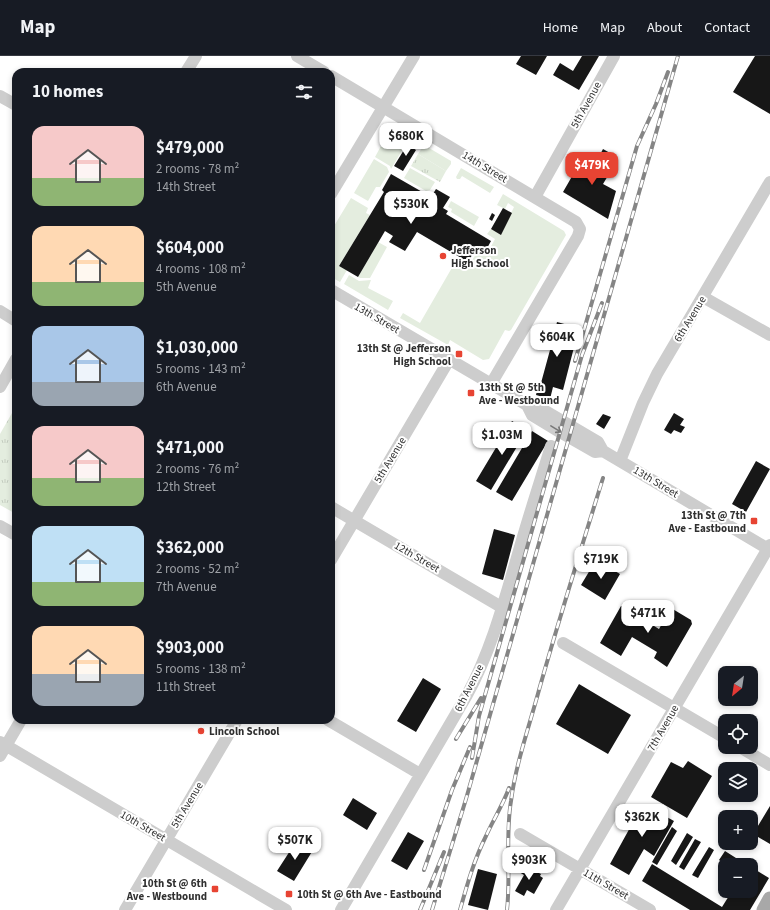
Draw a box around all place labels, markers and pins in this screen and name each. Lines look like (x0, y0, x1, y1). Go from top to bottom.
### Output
pin: $680K (378, 123, 434, 157)
pin: $479K (564, 152, 620, 186)
pin: $530K (383, 191, 439, 225)
place label: Jefferson High School (451, 243, 510, 271)
marker: Jefferson High School (438, 251, 448, 261)
pin: $604K (529, 324, 585, 358)
place label: 13th St @ Jefferson High School (357, 341, 452, 369)
marker: 13th St @ Jefferson High School (454, 349, 464, 359)
place label: 13th St @ 5th Ave - Westbound (478, 380, 559, 408)
marker: 13th St @ 5th Ave - Westbound (466, 388, 476, 398)
pin: $1.03M (469, 422, 535, 456)
place label: 13th St @ 7th Ave - Eastbound (668, 508, 746, 536)
marker: 13th St @ 7th Ave - Eastbound (749, 516, 759, 526)
pin: $719K (573, 546, 629, 580)
pin: $471K (620, 600, 676, 634)
place label: Lincoln School (209, 724, 280, 739)
marker: Lincoln School (196, 726, 206, 736)
pin: $362K (614, 804, 670, 838)
pin: $507K (267, 827, 323, 861)
pin: $903K (501, 847, 557, 881)
place label: 10th St @ 6th Ave - Westbound (126, 876, 207, 904)
marker: 10th St @ 6th Ave - Westbound (210, 884, 220, 894)
place label: 10th St @ 6th Ave - Eastbound (297, 887, 442, 902)
marker: 10th St @ 6th Ave - Eastbound (284, 889, 294, 899)

